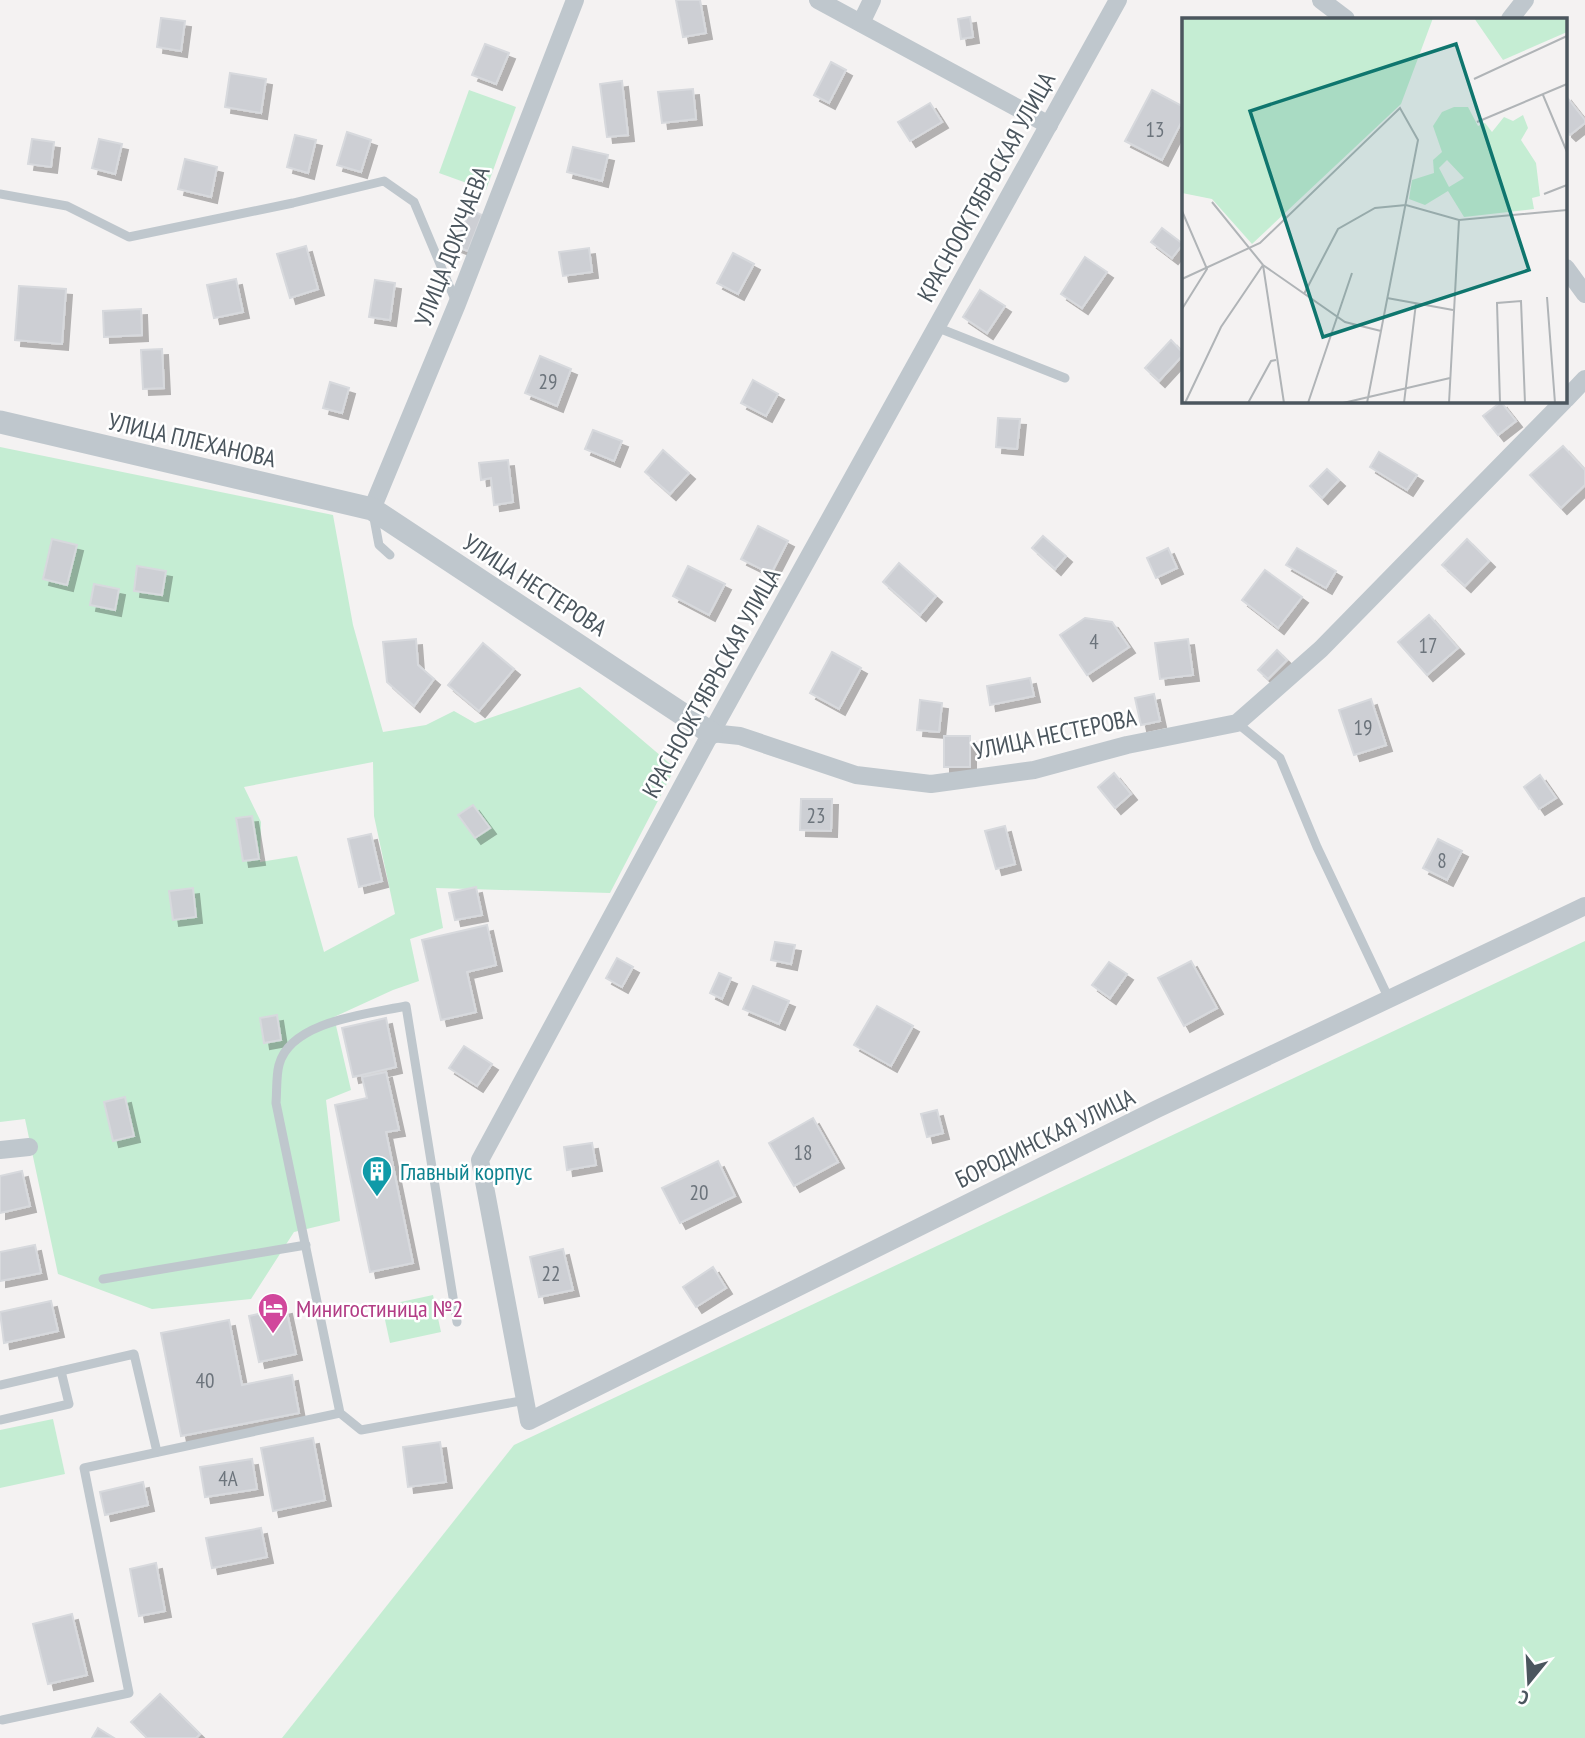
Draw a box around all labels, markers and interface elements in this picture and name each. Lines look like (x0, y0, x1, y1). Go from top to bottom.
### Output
inset map (1182, 18, 1568, 402)
street label: КРАСНООКТЯБРЬСКАЯ УЛИЦА (910, 66, 1062, 307)
house number: 13 (1146, 116, 1164, 143)
street label: УЛИЦА ДОКУЧАЕВА (407, 161, 497, 330)
house number: 29 (539, 368, 557, 395)
street label: УЛИЦА ПЛЕХАНОВА (105, 406, 280, 475)
street label: УЛИЦА НЕСТЕРОВА (457, 527, 613, 643)
street label: КРАСНООКТЯБРЬСКАЯ УЛИЦА (635, 562, 787, 803)
house number: 4 (1089, 628, 1099, 655)
house number: 17 (1419, 632, 1437, 659)
street label: УЛИЦА НЕСТЕРОВА (971, 702, 1140, 766)
house number: 19 (1354, 714, 1372, 741)
house number: 23 (807, 802, 825, 829)
house number: 8 (1437, 847, 1447, 874)
street label: БОРОДИНСКАЯ УЛИЦА (950, 1081, 1140, 1195)
house number: 18 (794, 1139, 812, 1166)
building icon: Главный корпус (360, 1154, 394, 1198)
place label: Главный корпус (400, 1156, 533, 1187)
house number: 20 (690, 1179, 708, 1206)
house number: 22 (542, 1260, 560, 1287)
hotel icon: Минигостиница №2 (256, 1291, 290, 1335)
place label: Минигостиница №2 (296, 1293, 463, 1324)
house number: 40 (196, 1367, 214, 1394)
house number: 4А (218, 1465, 238, 1492)
north arrow (1494, 1647, 1564, 1717)
text: С (1516, 1685, 1532, 1711)

